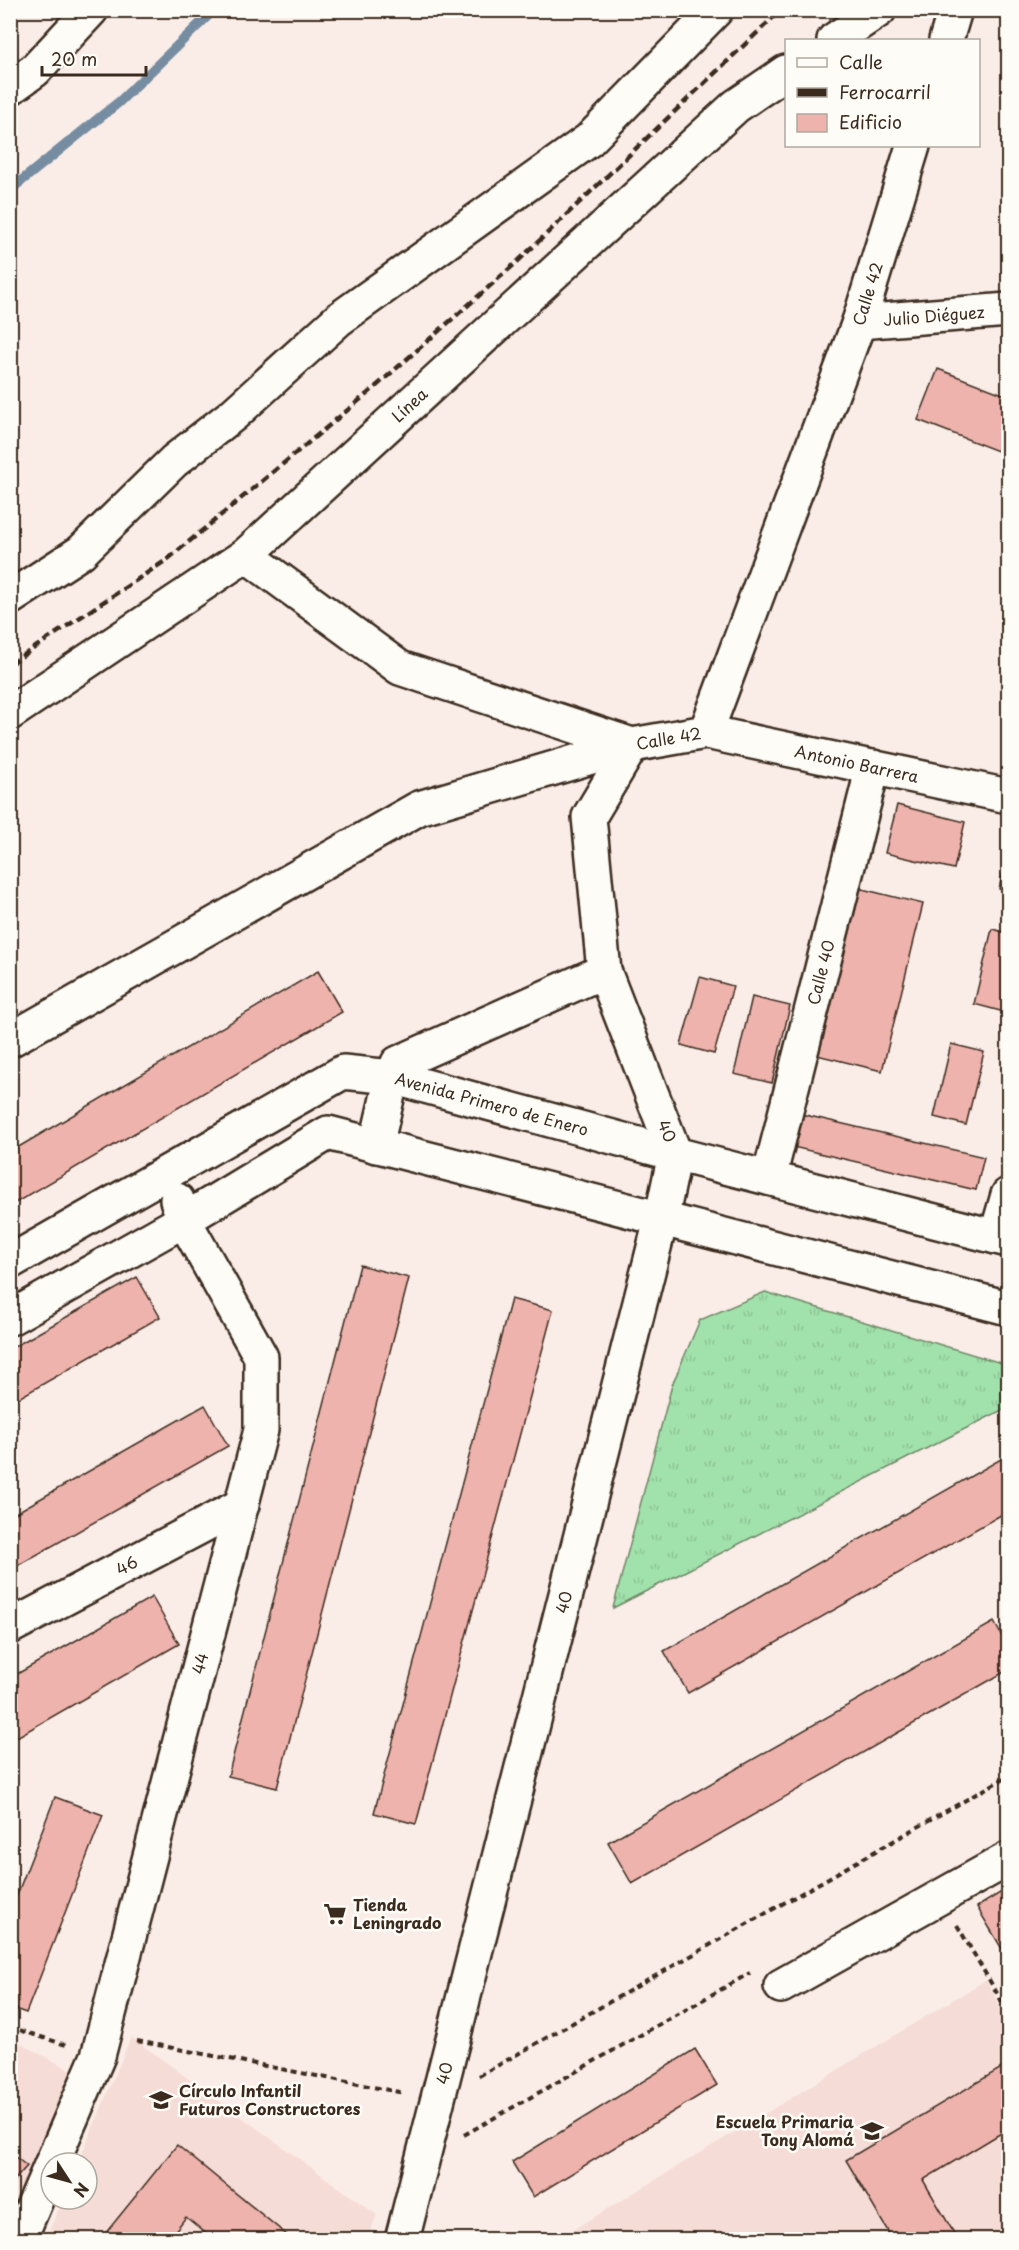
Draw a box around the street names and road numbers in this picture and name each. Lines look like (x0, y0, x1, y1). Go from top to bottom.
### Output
street label: Calle 42 (846, 259, 888, 328)
street label: Julio Diéguez (882, 299, 986, 331)
street label: Línea (386, 381, 432, 427)
street label: Calle 42 (634, 720, 703, 755)
street label: Antonio Barrera (793, 738, 921, 788)
street label: Calle 40 (800, 937, 840, 1007)
street label: Avenida Primero de Enero (393, 1065, 591, 1141)
street label: 40 (653, 1116, 683, 1145)
street label: 46 (111, 1549, 142, 1580)
street label: 40 (549, 1588, 577, 1616)
street label: 44 (185, 1650, 214, 1677)
street label: 40 (429, 2059, 458, 2087)

